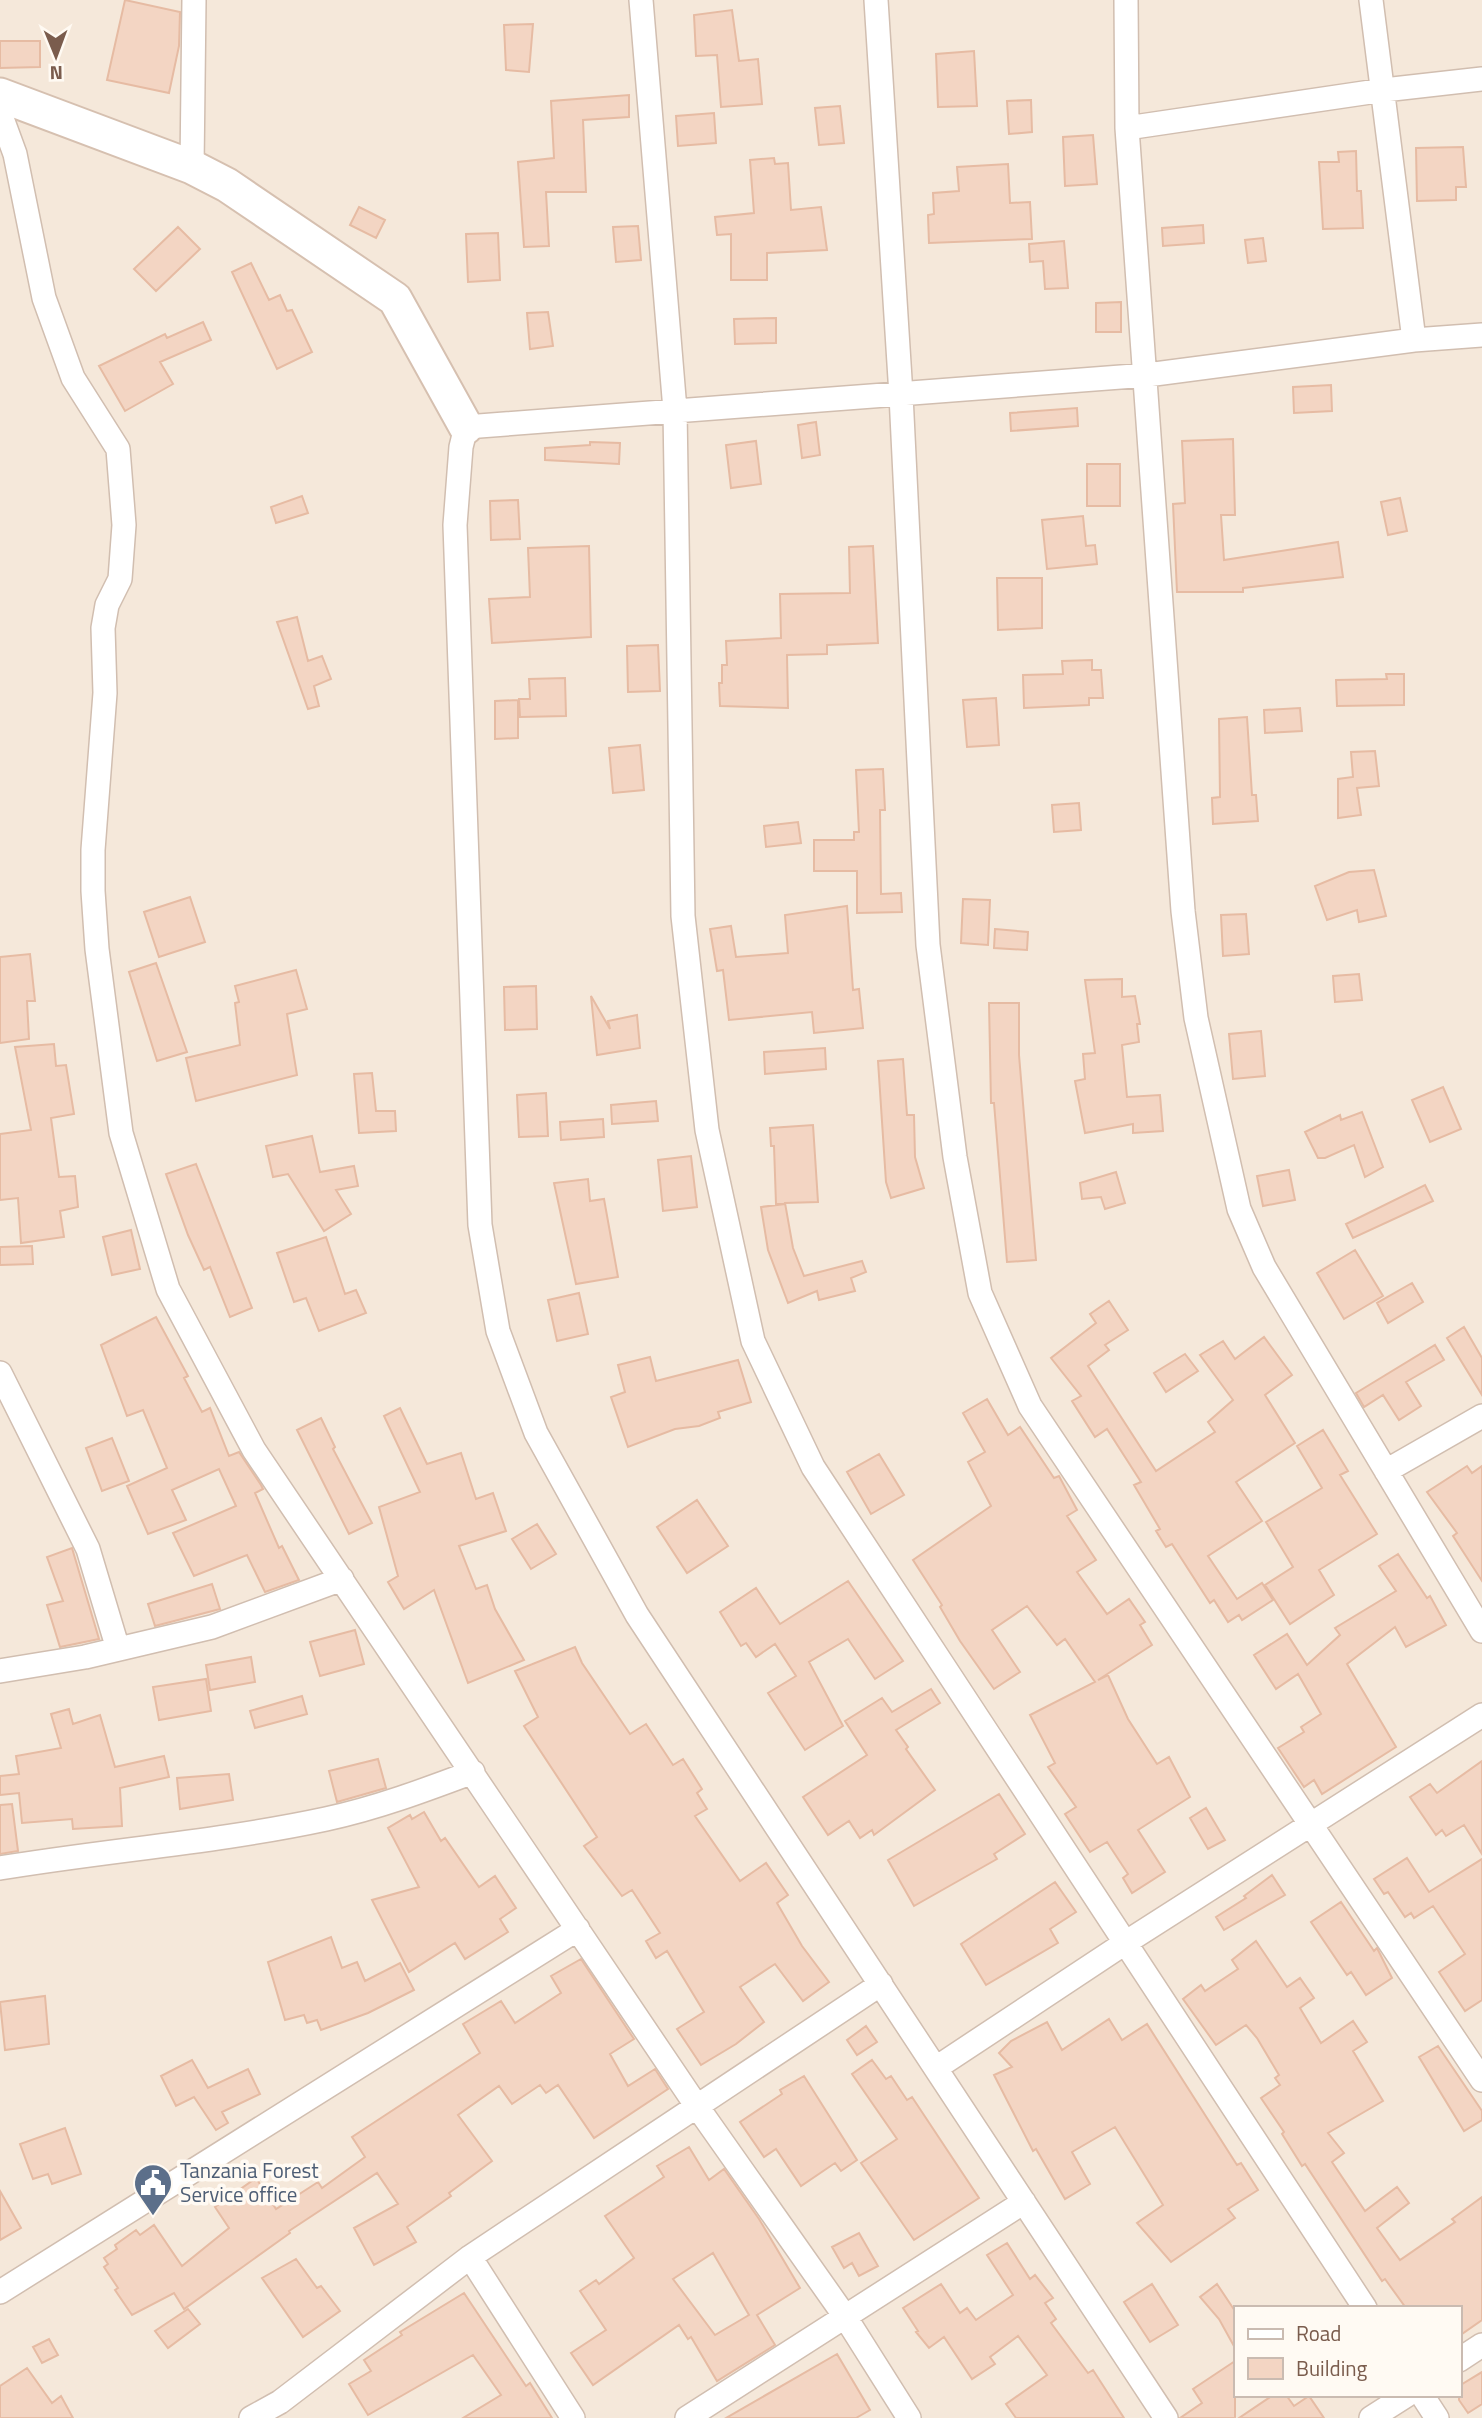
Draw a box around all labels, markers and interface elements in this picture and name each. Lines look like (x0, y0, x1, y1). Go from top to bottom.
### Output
north arrow (21, 21, 91, 91)
text: N (49, 59, 63, 88)
place label: Tanzania Forest Service office (180, 2154, 319, 2210)
public building icon: Tanzania Forest Service office (132, 2162, 174, 2217)
legend (1234, 2306, 1461, 2397)
text: Road (1296, 2317, 1341, 2349)
text: Building (1296, 2352, 1368, 2384)

